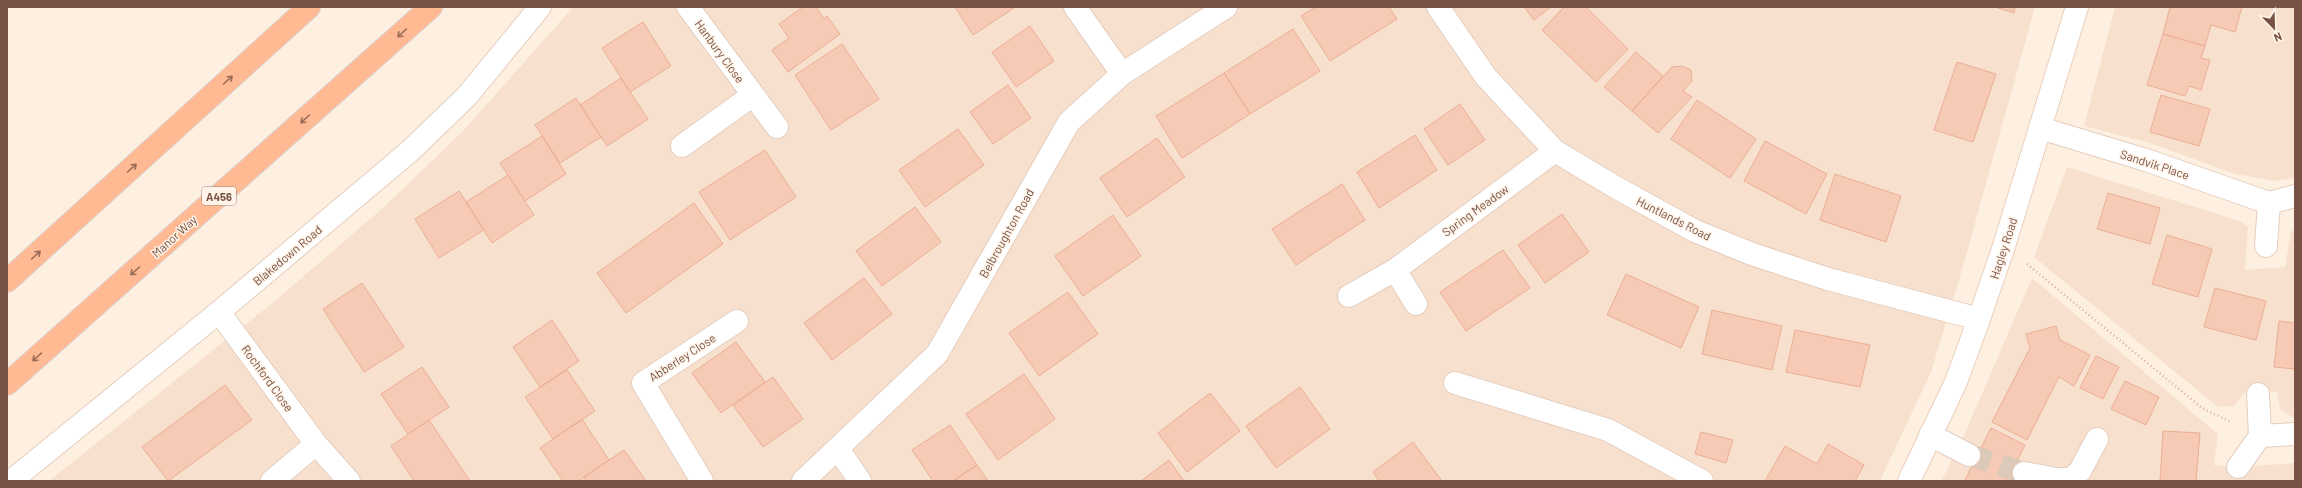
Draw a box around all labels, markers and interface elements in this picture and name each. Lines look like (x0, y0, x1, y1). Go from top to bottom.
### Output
north arrow (2254, 8, 2294, 48)
street label: Hanbury Close (692, 17, 748, 85)
one-way arrow (397, 28, 407, 38)
text: N (2272, 30, 2284, 45)
one-way arrow (223, 76, 234, 85)
one-way arrow (300, 115, 310, 124)
street label: Sandvik Place (2119, 146, 2191, 182)
one-way arrow (127, 163, 137, 172)
street label: Spring Meadow (1439, 181, 1511, 239)
street label: Belbroughton Road (976, 186, 1036, 280)
road number: A456 (202, 187, 236, 205)
street label: Huntlands Road (1634, 193, 1714, 243)
street label: Manor Way (149, 212, 200, 260)
street label: Hagley Road (1986, 215, 2020, 281)
street label: Blakedown Road (250, 222, 324, 288)
one-way arrow (31, 250, 41, 260)
one-way arrow (130, 266, 140, 275)
street label: Abberley Close (646, 330, 718, 384)
street label: Rochford Close (239, 342, 297, 414)
one-way arrow (32, 353, 43, 362)

